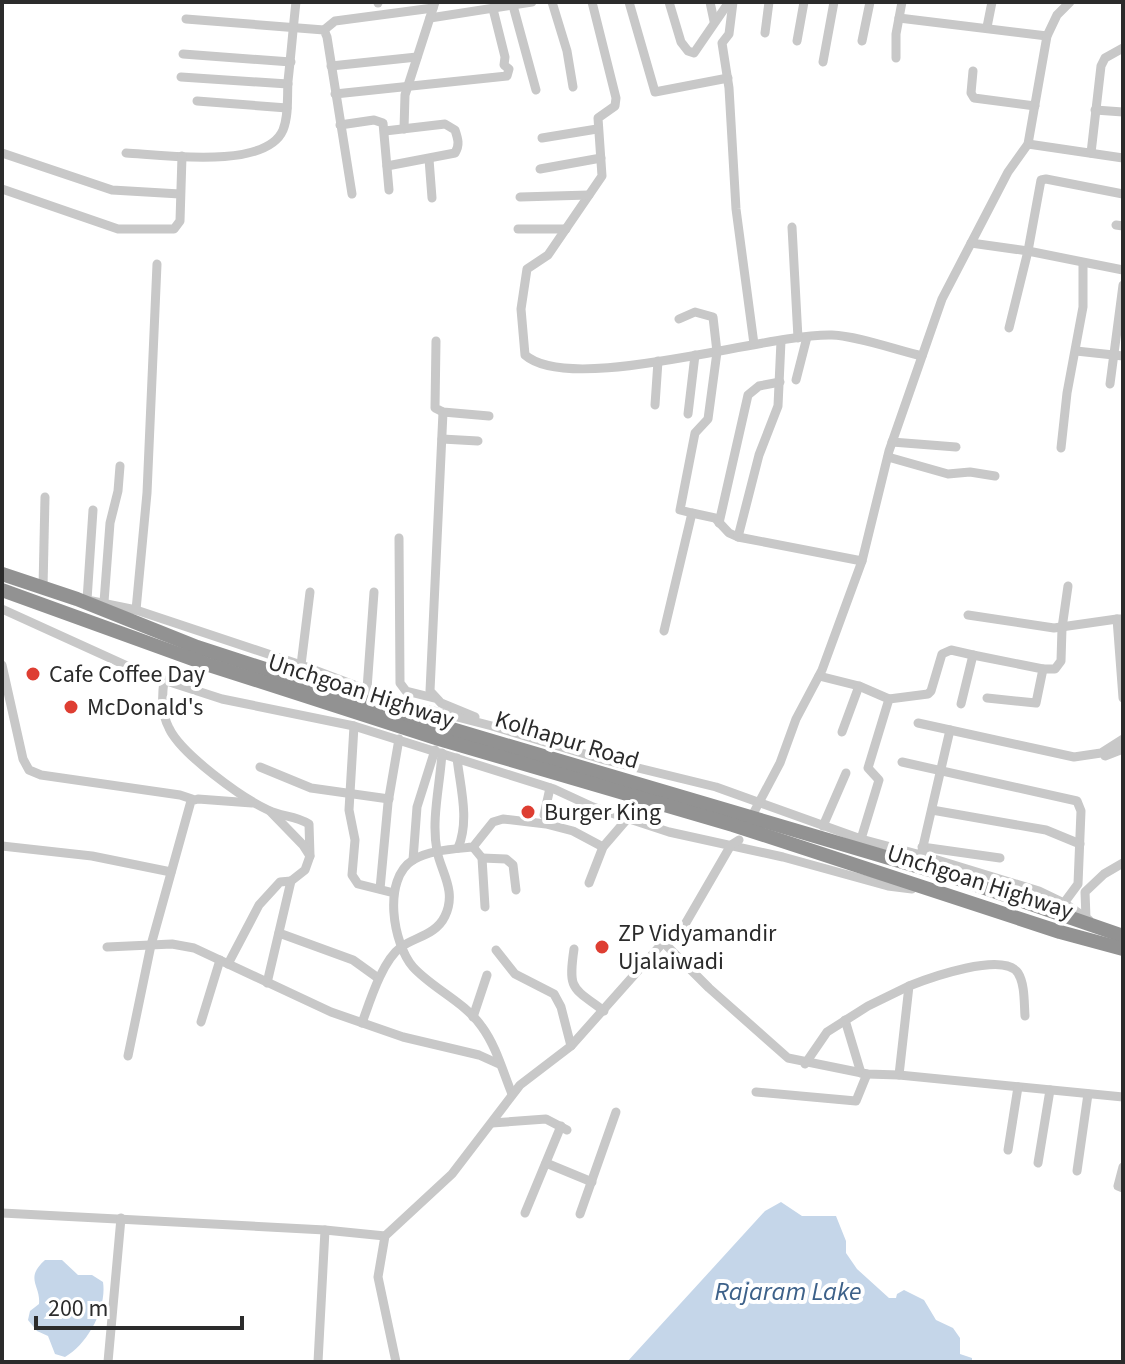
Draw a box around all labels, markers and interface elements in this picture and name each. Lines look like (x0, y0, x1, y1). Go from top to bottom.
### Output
street label: Unchgoan Highway (263, 644, 459, 738)
place label: Cafe Coffee Day (49, 657, 205, 692)
marker: Cafe Coffee Day (24, 665, 42, 683)
place label: McDonald's (87, 690, 203, 725)
marker: McDonald's (62, 698, 80, 716)
street label: Kolhapur Road (491, 701, 643, 779)
place label: Burger King (544, 795, 661, 830)
marker: Burger King (519, 803, 537, 821)
street label: Unchgoan Highway (882, 835, 1078, 929)
place label: ZP Vidyamandir Ujalaiwadi (618, 916, 777, 979)
marker: ZP Vidyamandir Ujalaiwadi (593, 938, 611, 956)
water label: Rajaram Lake (715, 1273, 861, 1310)
scale bar (36, 1280, 242, 1330)
text: 200 m (48, 1291, 108, 1326)

